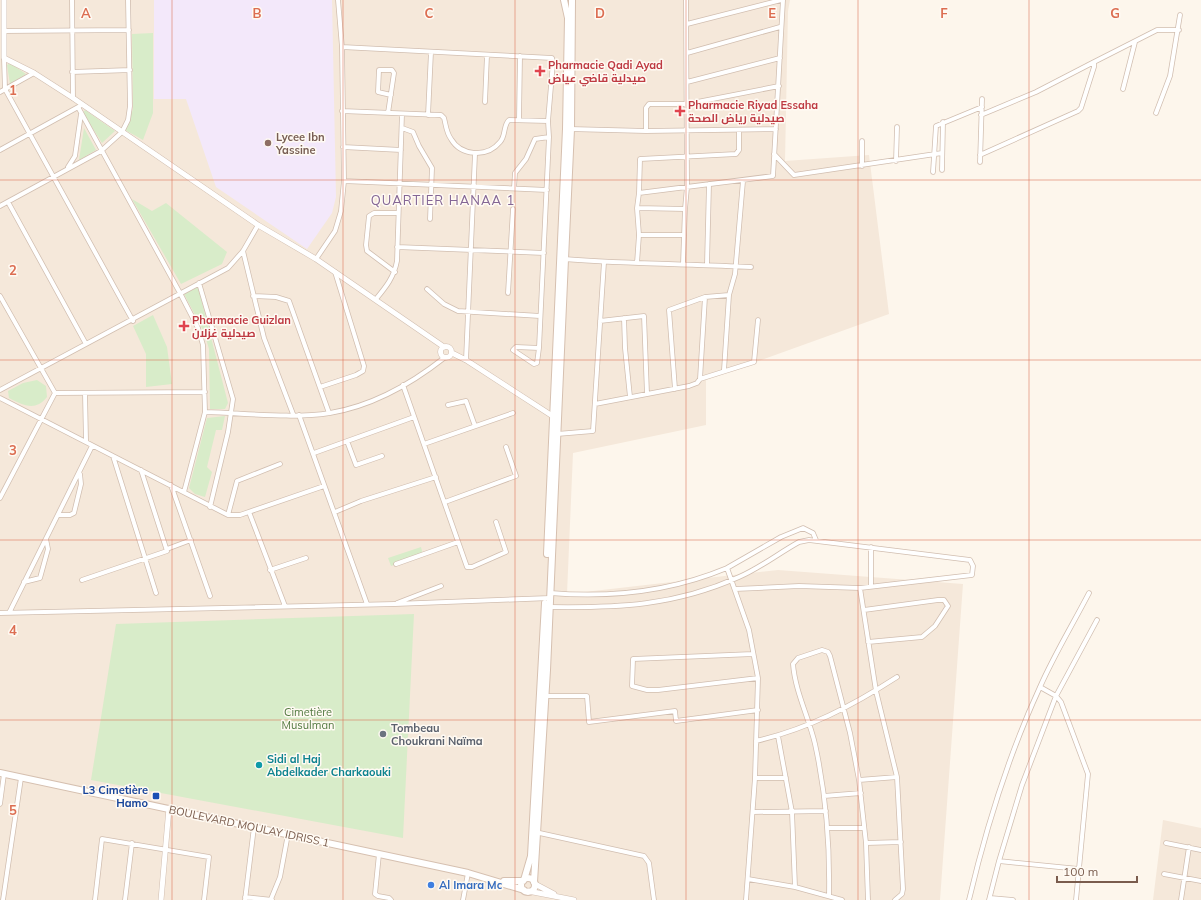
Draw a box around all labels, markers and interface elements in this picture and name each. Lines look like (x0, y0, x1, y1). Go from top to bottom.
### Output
text: A (81, 5, 91, 21)
text: B (253, 5, 262, 21)
text: C (425, 5, 434, 21)
text: D (595, 5, 605, 21)
text: E (768, 5, 776, 21)
text: F (940, 5, 948, 21)
text: G (1110, 5, 1120, 21)
place label: Pharmacie Qadi Ayad صيدلية قاضي عياض (548, 58, 663, 87)
marker: Pharmacie Qadi Ayad صيدلية قاضي عياض (535, 66, 545, 76)
text: 1 (9, 82, 17, 98)
place label: Pharmacie Riyad Essaha صيدلية رياض الصحة (688, 98, 818, 125)
marker: Pharmacie Riyad Essaha صيدلية رياض الصحة (675, 106, 685, 116)
place label: Lycee Ibn Yassine (275, 130, 325, 157)
marker: Lycee Ibn Yassine (263, 138, 273, 148)
district label: QUARTIER HANAA 1 (371, 192, 515, 208)
text: 2 (9, 262, 17, 278)
place label: Pharmacie Guizlan صيدلية غزلان (192, 313, 291, 340)
marker: Pharmacie Guizlan صيدلية غزلان (179, 321, 189, 331)
text: 3 (9, 442, 17, 458)
text: 4 (9, 622, 17, 638)
park label: Cimetière Musulman (282, 705, 334, 732)
place label: Tombeau Choukrani Naïma (391, 721, 483, 748)
marker: Tombeau Choukrani Naïma (378, 729, 388, 739)
place label: Sidi al Haj Abdelkader Charkaouki (267, 752, 391, 779)
marker: Sidi al Haj Abdelkader Charkaouki (254, 760, 264, 770)
place label: L3 Cimetière Hamo (83, 783, 148, 810)
marker: L3 Cimetière Hamo (151, 791, 161, 801)
text: 5 (9, 802, 17, 818)
street label: BOULEVARD MOULAY IDRISS 1 (168, 802, 330, 850)
scale bar (1057, 858, 1137, 884)
text: 100 m (1063, 864, 1098, 879)
place label: Al Imara Mc (439, 878, 503, 892)
marker: Al Imara Mc (426, 880, 436, 890)

